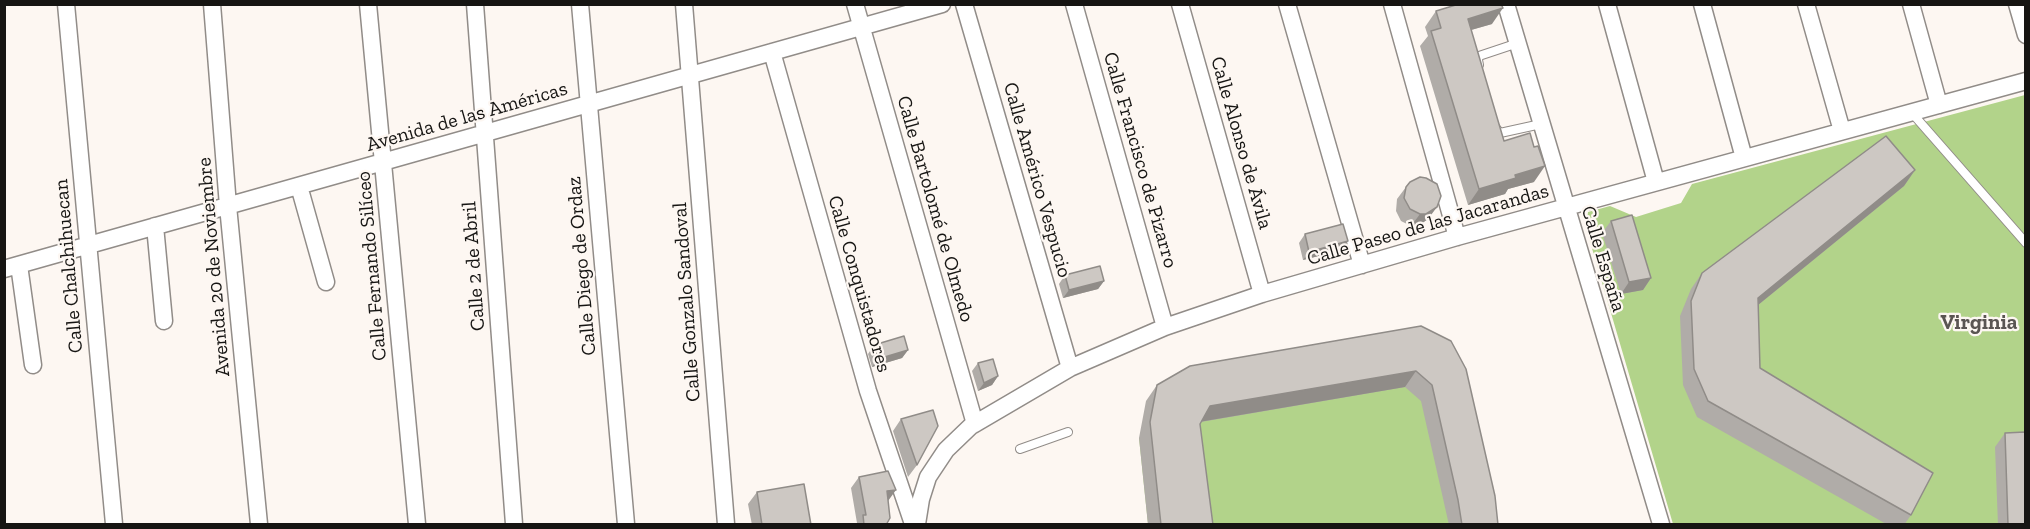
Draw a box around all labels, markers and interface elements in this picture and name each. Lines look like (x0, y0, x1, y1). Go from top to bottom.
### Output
street label: Calle Francisco de Pizarro (1098, 49, 1182, 271)
street label: Calle Alonso de Ávila (1205, 54, 1277, 232)
street label: Avenida de las Américas (364, 77, 570, 157)
street label: Calle Américo Vespucio (998, 80, 1076, 280)
street label: Calle Bartolomé de Olmedo (891, 93, 979, 325)
street label: Avenida 20 de Noviembre (192, 156, 236, 378)
street label: Calle Fernando Silíceo (352, 170, 392, 362)
street label: Calle Diego de Ordaz (562, 175, 602, 357)
street label: Calle Chalchihuecan (49, 178, 89, 354)
street label: Calle Paseo de las Jacarandas (1304, 179, 1552, 271)
street label: Calle Conquistadores (822, 193, 896, 375)
street label: Calle 2 de Abril (457, 200, 491, 332)
street label: Calle Gonzalo Sandoval (668, 202, 706, 402)
street label: Calle España (1576, 203, 1630, 315)
district label: Virginia (1941, 310, 2017, 336)

